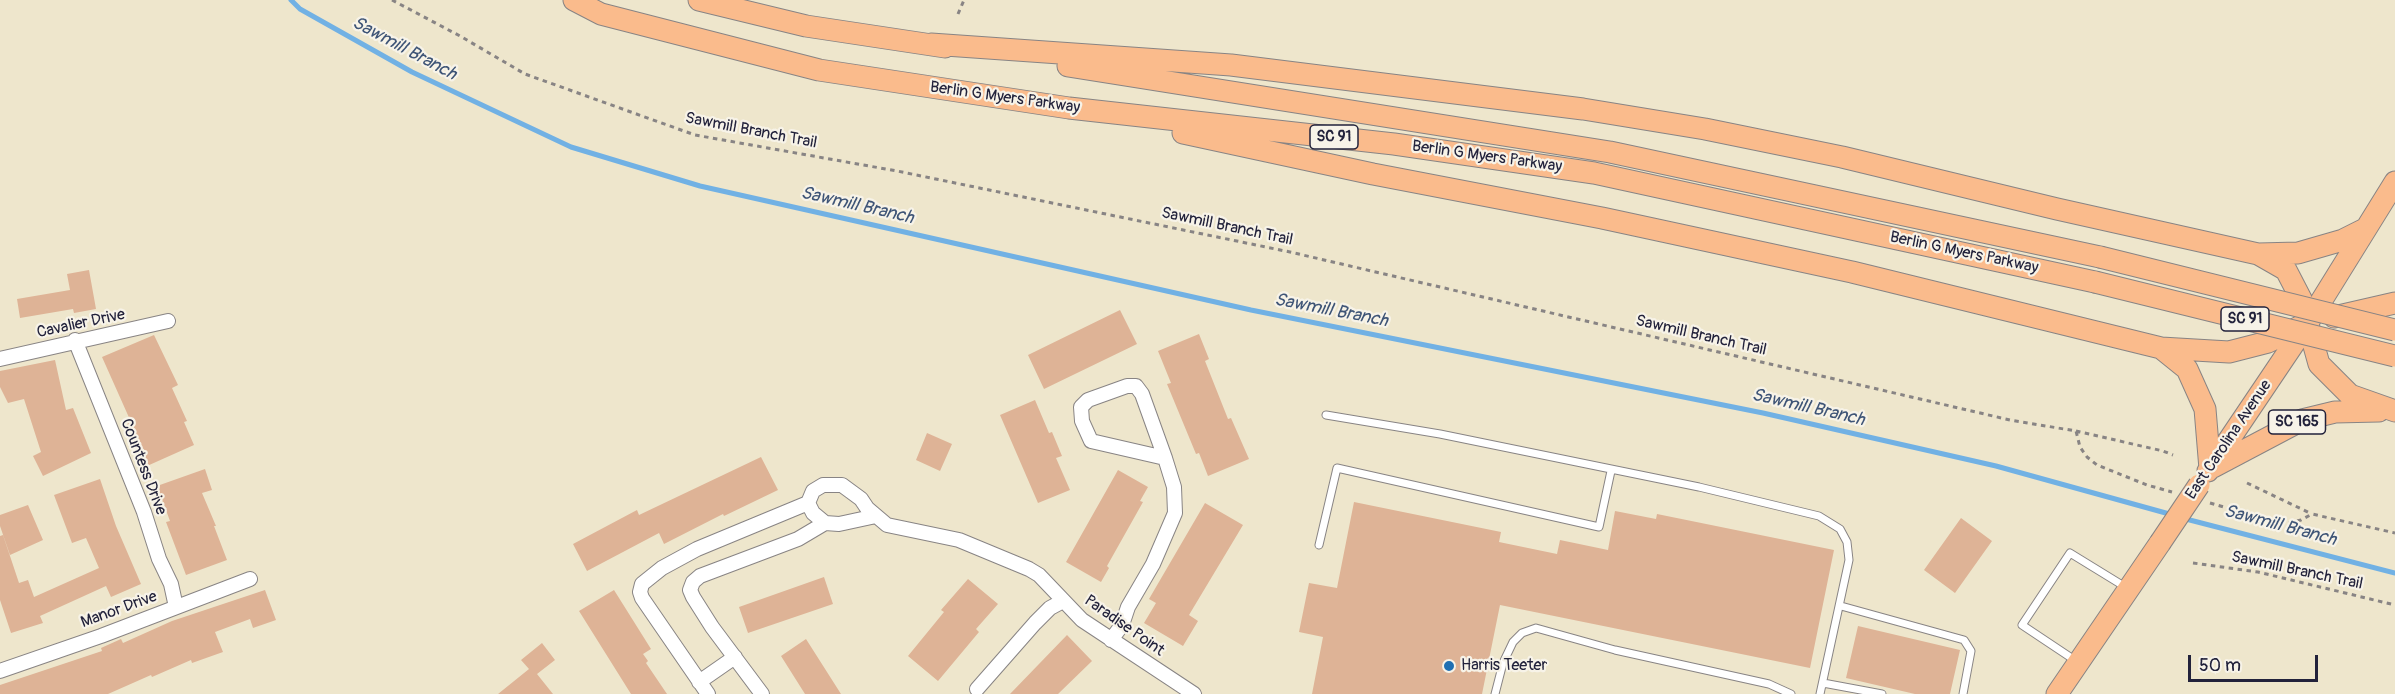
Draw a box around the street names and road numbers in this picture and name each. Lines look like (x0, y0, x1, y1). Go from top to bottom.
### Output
street label: Berlin G Myers Parkway (929, 78, 1081, 118)
street label: Sawmill Branch Trail (683, 109, 819, 153)
road number: SC 91 (1310, 125, 1358, 149)
street label: Berlin G Myers Parkway (1411, 137, 1563, 177)
street label: Sawmill Branch Trail (1160, 204, 1294, 250)
street label: Berlin G Myers Parkway (1888, 228, 2040, 278)
street label: Cavalier Drive (35, 305, 127, 343)
road number: SC 91 (2221, 307, 2269, 331)
street label: Sawmill Branch Trail (1634, 312, 1768, 360)
street label: East Carolina Avenue (2182, 377, 2276, 503)
road number: SC 165 (2268, 410, 2326, 434)
street label: Countess Drive (116, 416, 170, 518)
street label: Sawmill Branch Trail (2230, 548, 2364, 594)
street label: Manor Drive (78, 587, 160, 633)
street label: Paradise Point (1080, 591, 1168, 661)

